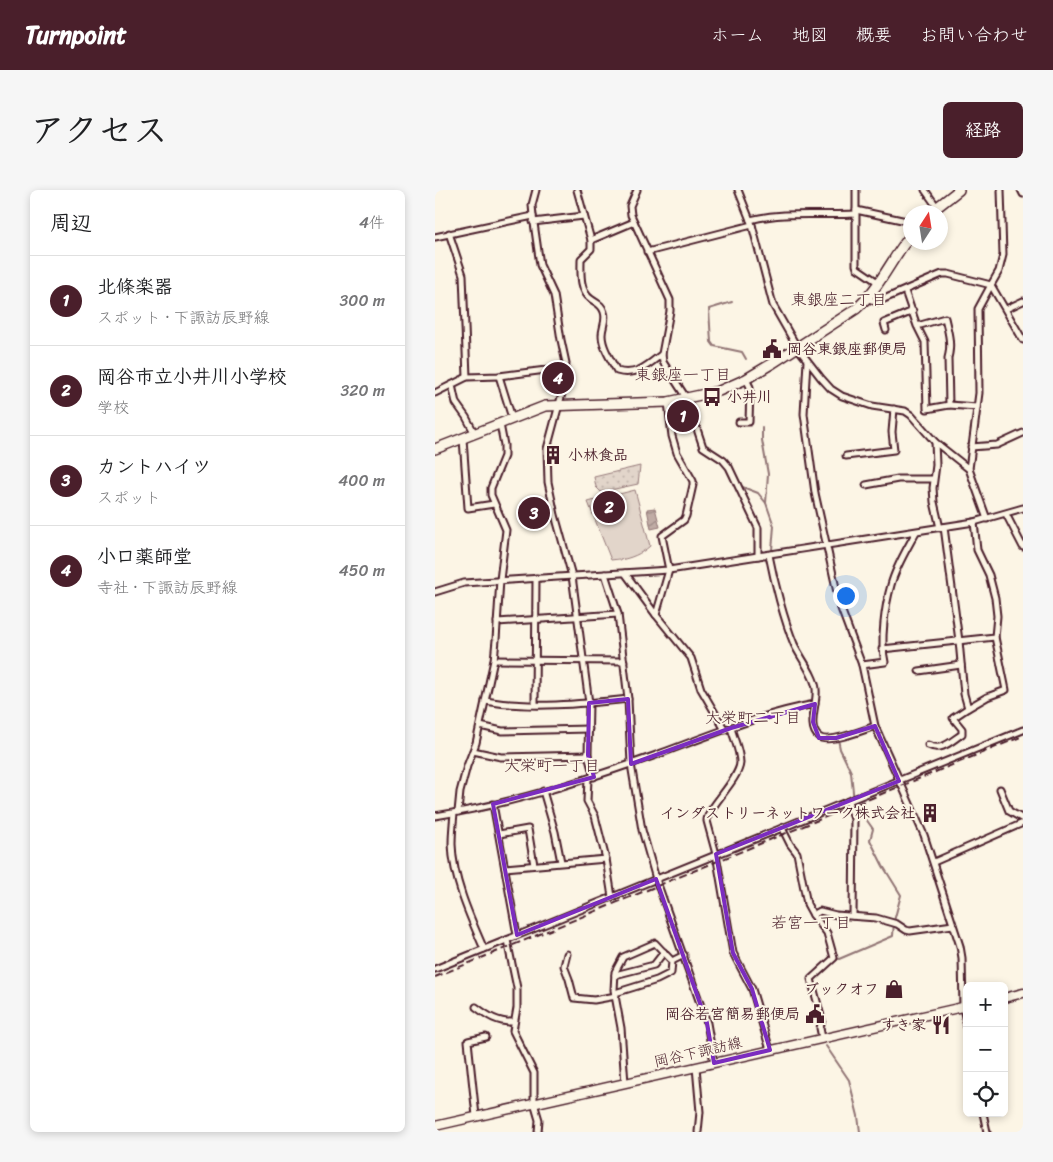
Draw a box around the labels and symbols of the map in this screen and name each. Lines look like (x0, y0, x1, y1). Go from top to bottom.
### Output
north arrow (903, 205, 948, 250)
district label: 東銀座二丁目 (791, 285, 887, 314)
place label: 岡谷東銀座郵便局 (787, 336, 907, 362)
public building icon: 岡谷東銀座郵便局 (761, 338, 783, 360)
pin: 4 (542, 359, 574, 397)
district label: 東銀座一丁目 (635, 360, 731, 389)
place label: 小井川 (727, 384, 772, 410)
bus stop icon: 小井川 (701, 386, 723, 408)
pin: 1 (667, 397, 699, 435)
place label: 小林食品 (568, 442, 628, 468)
building icon: 小林食品 (542, 444, 564, 466)
pin: 2 (593, 488, 625, 526)
pin: 3 (518, 494, 550, 532)
your location (833, 583, 859, 609)
district label: 大栄町二丁目 (705, 703, 801, 732)
district label: 大栄町一丁目 (504, 751, 600, 780)
place label: インダストリーネットワーク株式会社 (660, 800, 915, 826)
building icon: インダストリーネットワーク株式会社 (919, 802, 941, 824)
district label: 若宮一丁目 (771, 908, 851, 937)
place label: ブックオフ (804, 976, 879, 1002)
shop icon: ブックオフ (883, 978, 905, 1000)
place label: 岡谷若宮簡易郵便局 (665, 1001, 800, 1027)
public building icon: 岡谷若宮簡易郵便局 (804, 1003, 826, 1025)
place label: すき家 (881, 1012, 926, 1038)
restaurant icon: すき家 (930, 1014, 952, 1036)
street label: 岡谷下諏訪線 (651, 1029, 745, 1075)

